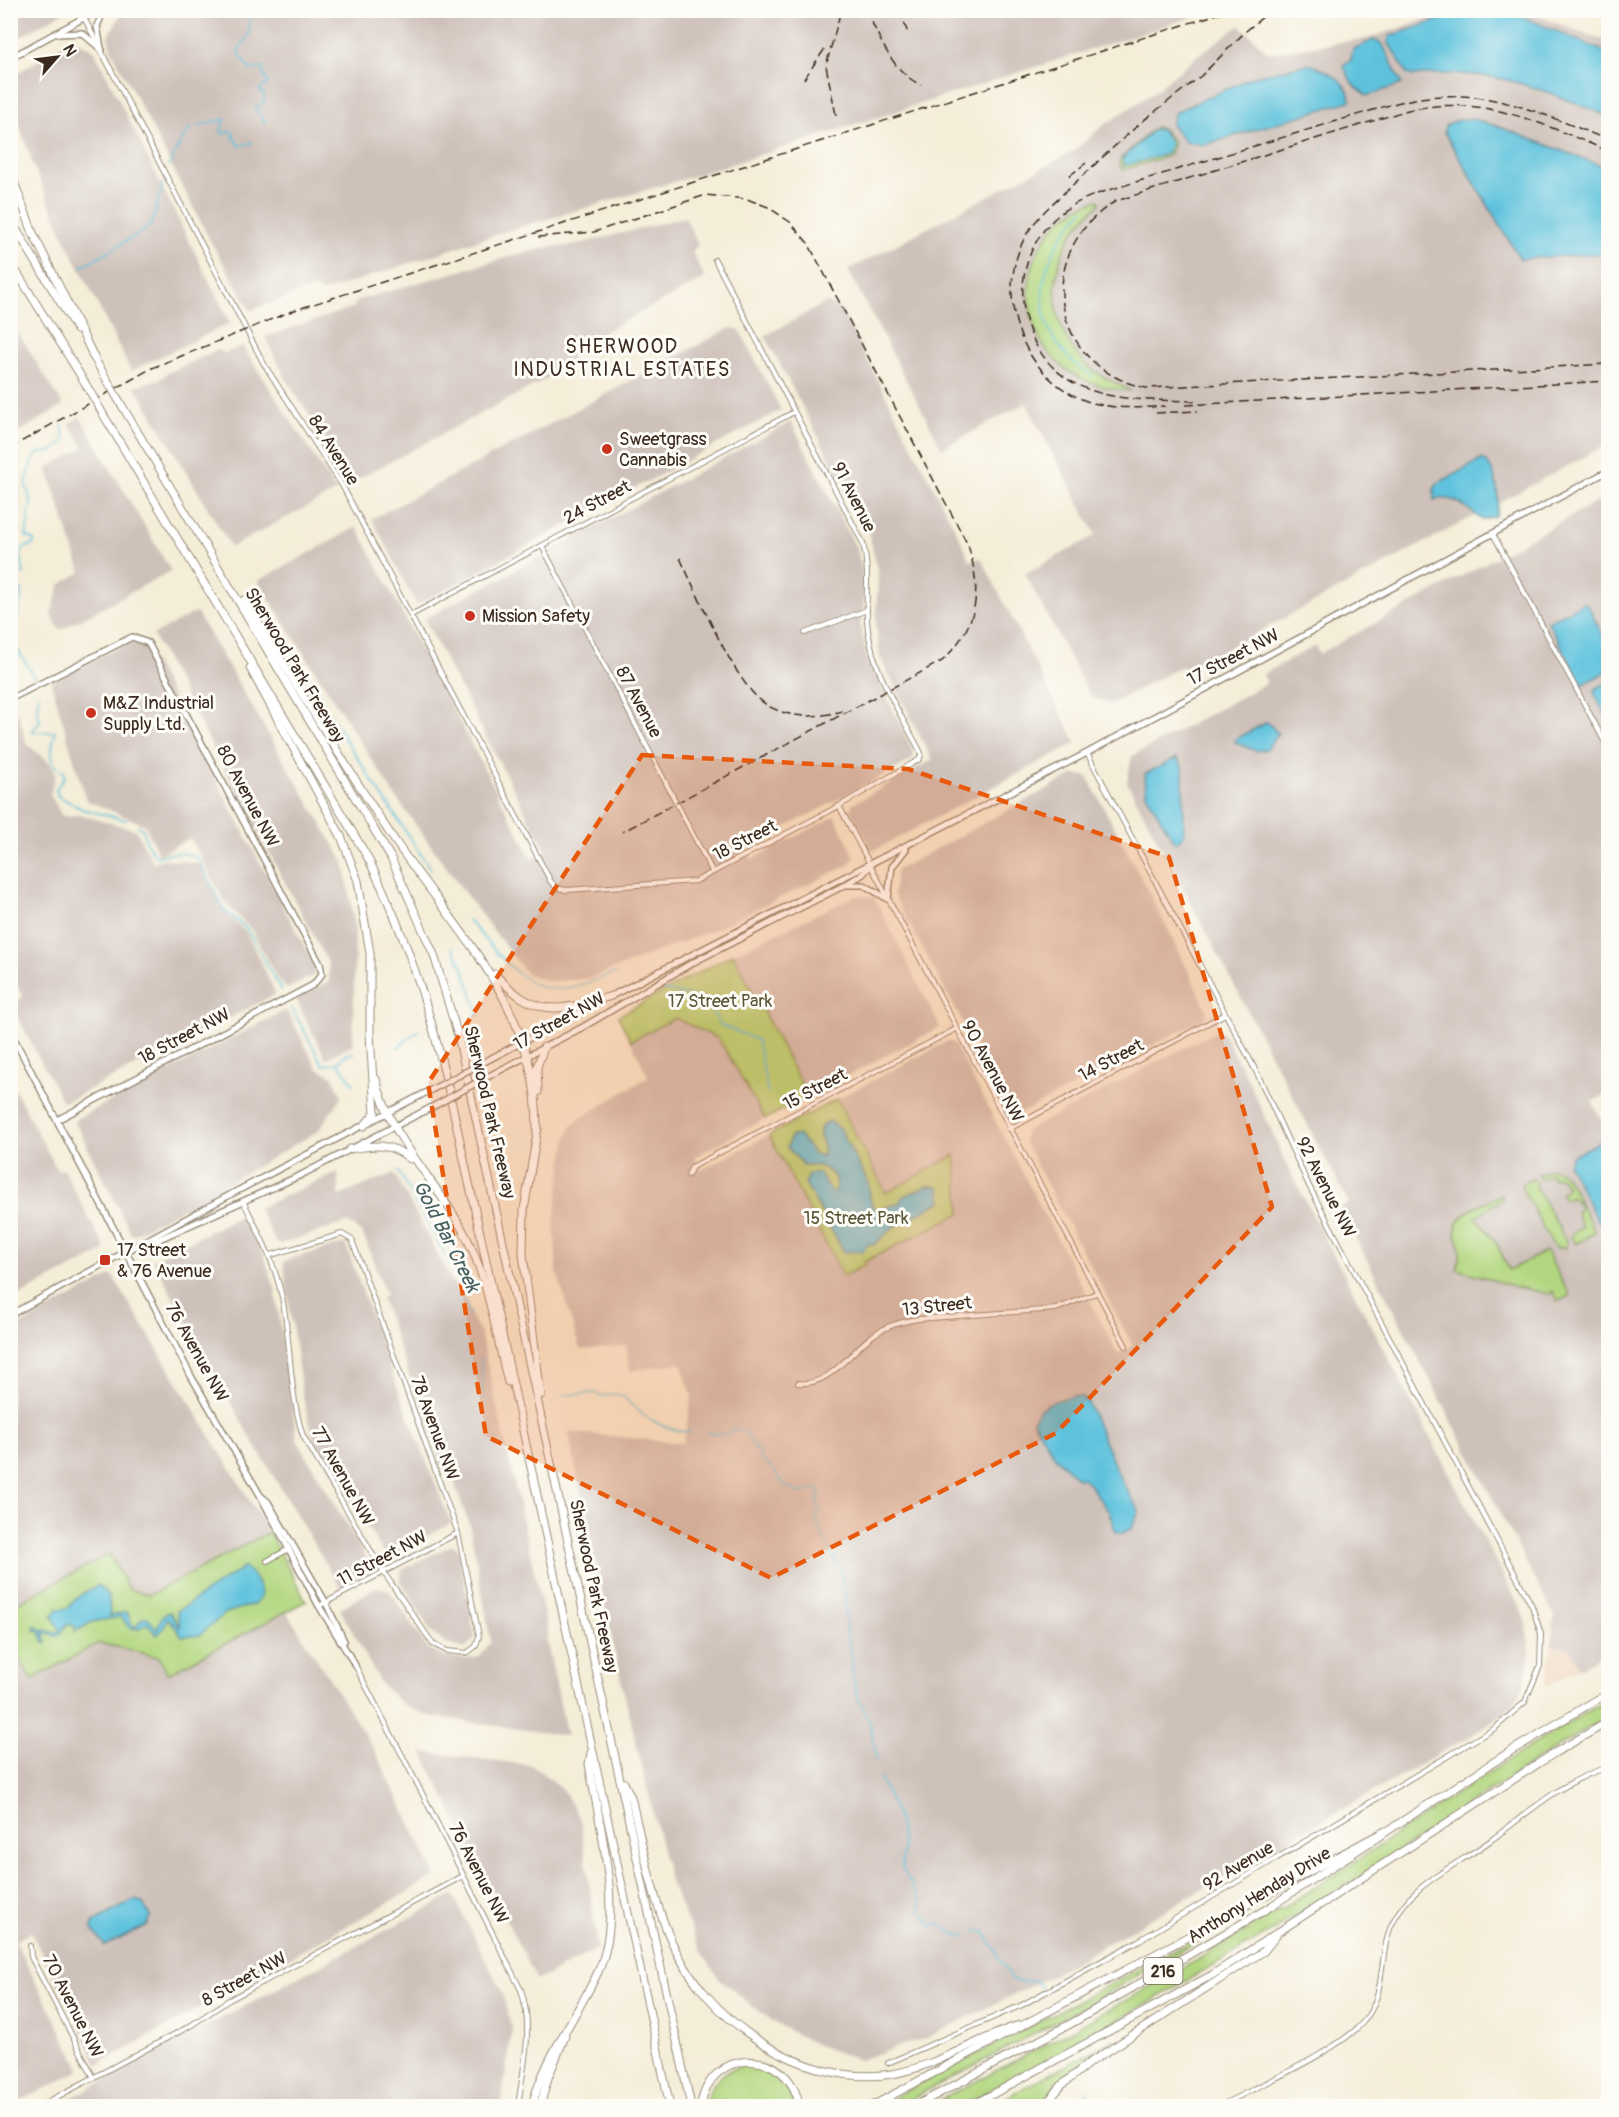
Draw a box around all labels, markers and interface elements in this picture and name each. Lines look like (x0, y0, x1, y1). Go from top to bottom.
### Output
north arrow (27, 27, 87, 87)
text: N (58, 41, 81, 60)
district label: SHERWOOD INDUSTRIAL ESTATES (513, 334, 731, 382)
street label: 84 Avenue (303, 411, 364, 490)
place label: Sweetgrass Cannabis (619, 428, 707, 472)
marker: Sweetgrass Cannabis (600, 442, 614, 456)
street label: 91 Avenue (826, 458, 881, 536)
street label: 24 Street (560, 475, 636, 530)
street label: Sherwood Park Freeway (239, 584, 350, 747)
place label: Mission Safety (482, 605, 590, 628)
marker: Mission Safety (463, 609, 477, 623)
street label: 17 Street NW (1183, 624, 1283, 691)
street label: 87 Avenue (610, 662, 667, 742)
place label: M&Z Industrial Supply Ltd. (103, 692, 214, 736)
marker: M&Z Industrial Supply Ltd. (84, 706, 98, 720)
street label: 80 Avenue NW (211, 741, 284, 851)
street label: 18 Street (709, 814, 782, 866)
street label: 17 Street NW (510, 987, 609, 1056)
park label: 17 Street Park (668, 990, 773, 1013)
street label: 18 Street NW (135, 1003, 234, 1070)
street label: 90 Avenue NW (956, 1016, 1029, 1126)
street label: Sherwood Park Freeway (458, 1023, 521, 1201)
street label: 14 Street (1075, 1033, 1148, 1087)
street label: 15 Street (779, 1063, 852, 1116)
street label: 92 Avenue NW (1290, 1133, 1361, 1241)
water label: Gold Bar Creek (408, 1176, 486, 1298)
park label: 15 Street Park (804, 1207, 909, 1230)
place label: 17 Street & 76 Avenue (117, 1239, 212, 1283)
marker: 17 Street & 76 Avenue (98, 1253, 112, 1267)
street label: 13 Street (901, 1291, 974, 1322)
street label: 76 Avenue NW (160, 1298, 233, 1406)
street label: 78 Avenue NW (405, 1373, 464, 1483)
street label: 77 Avenue NW (306, 1423, 379, 1530)
street label: Sherwood Park Freeway (564, 1497, 623, 1675)
street label: 11 Street NW (333, 1525, 431, 1592)
street label: 76 Avenue NW (443, 1819, 514, 1928)
street label: 92 Avenue (1199, 1836, 1278, 1897)
street label: Anthony Henday Drive (1183, 1842, 1335, 1949)
street label: 8 Street NW (198, 1947, 291, 2012)
street label: 70 Avenue NW (37, 1951, 108, 2062)
road number: 216 (1144, 1958, 1182, 1984)

